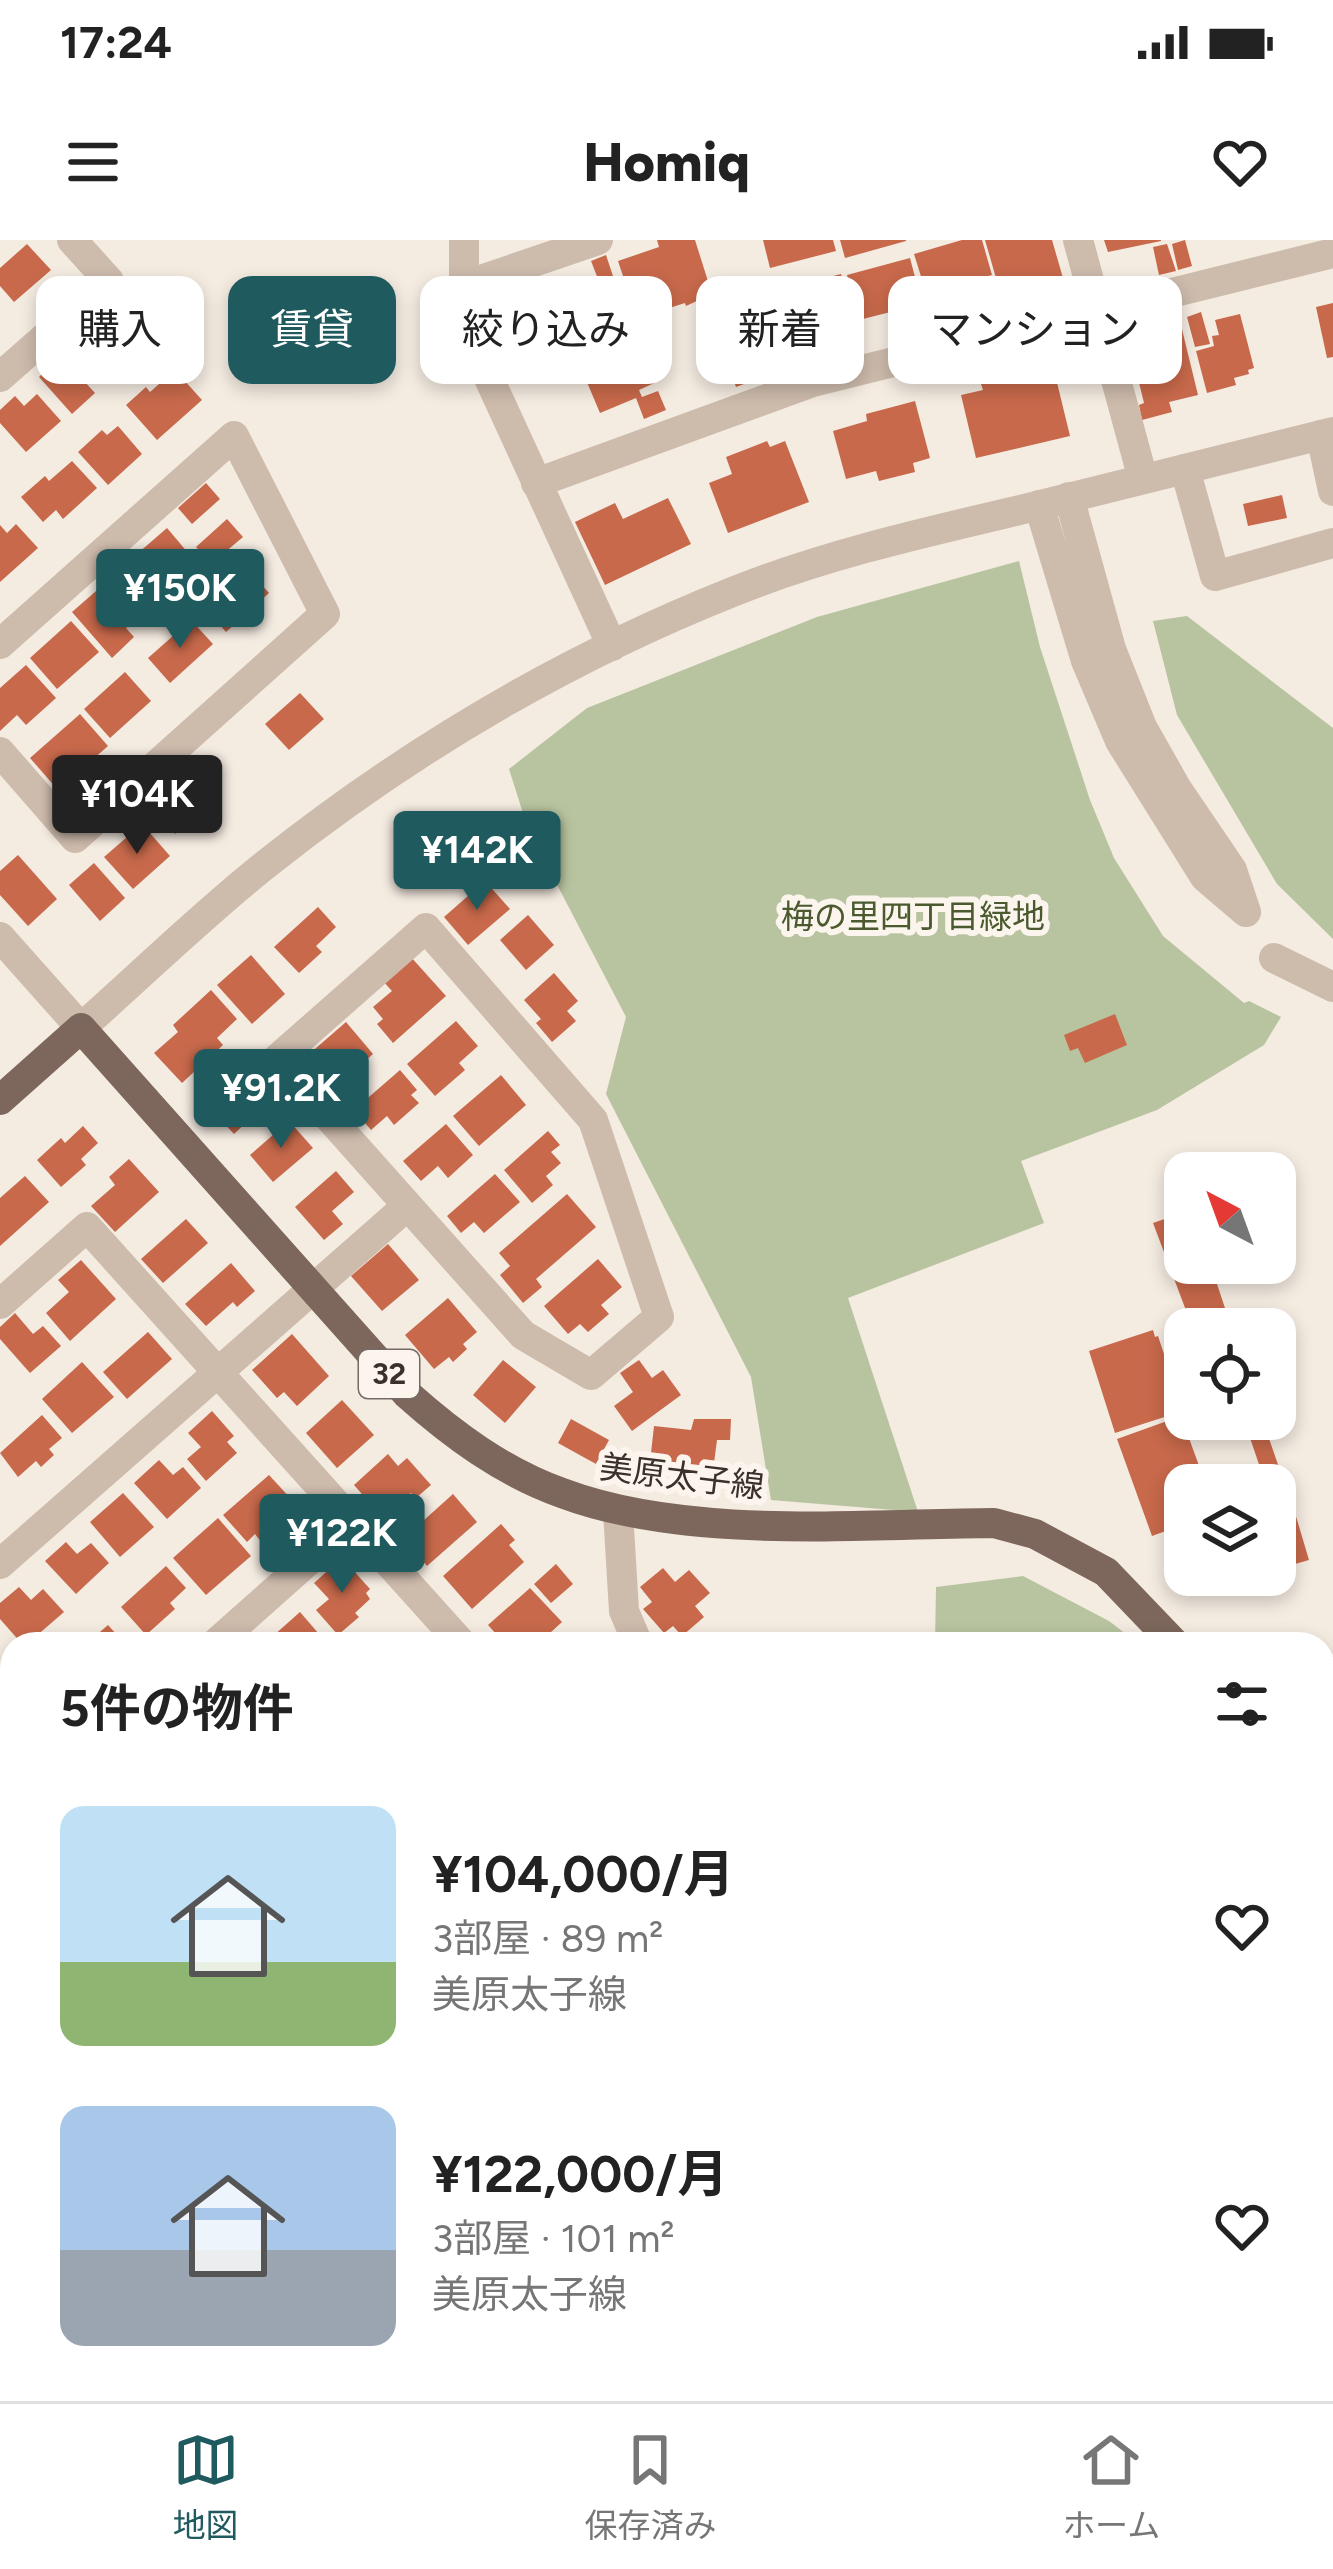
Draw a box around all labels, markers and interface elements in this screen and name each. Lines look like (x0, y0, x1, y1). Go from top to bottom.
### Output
text: 17:24 (60, 15, 172, 69)
icon: menu (60, 129, 126, 195)
icon: heart (1207, 129, 1273, 195)
text: Homiq (583, 130, 750, 195)
chip: 購入 (36, 276, 204, 384)
chip: 賃貸 (228, 276, 396, 384)
chip: 絞り込み (420, 276, 672, 384)
chip: 新着 (696, 276, 864, 384)
chip: マンション (888, 276, 1182, 384)
pin: ¥150K (96, 549, 264, 651)
text: ¥150K (123, 564, 237, 611)
pin: ¥104K (53, 755, 221, 857)
text: ¥104K (79, 770, 195, 817)
pin: ¥142K (393, 811, 561, 913)
text: ¥142K (421, 826, 533, 873)
park label: 梅の里四丁目緑地 (781, 897, 1045, 936)
pin: ¥91.2K (183, 1049, 379, 1151)
text: ¥91.2K (221, 1064, 341, 1111)
north arrow (1164, 1152, 1296, 1284)
map controls (1164, 1152, 1296, 1596)
button: locate (1164, 1308, 1296, 1440)
road number: 32 (359, 1350, 419, 1398)
street label: 美原太子線 (598, 1447, 766, 1506)
button: layers (1164, 1464, 1296, 1596)
pin: ¥122K (258, 1494, 426, 1596)
text: ¥122K (287, 1509, 397, 1556)
icon: filters (1209, 1671, 1275, 1737)
text: 5件の物件 (60, 1678, 294, 1739)
text: ¥104,000/月 (432, 1844, 735, 1905)
icon: home (156, 1854, 300, 1998)
icon: heart (1209, 1893, 1275, 1959)
text: 3部屋 · 89 m² (432, 1915, 663, 1962)
text: 美原太子線 (432, 1971, 627, 2018)
text: ¥122,000/月 (432, 2144, 728, 2205)
icon: home (156, 2154, 300, 2298)
icon: heart (1209, 2193, 1275, 2259)
text: 3部屋 · 101 m² (432, 2215, 675, 2262)
text: 美原太子線 (432, 2271, 627, 2318)
tab: 地図 (173, 2427, 239, 2547)
tab: 保存済み (584, 2427, 716, 2547)
tab: ホーム (1062, 2427, 1160, 2547)

